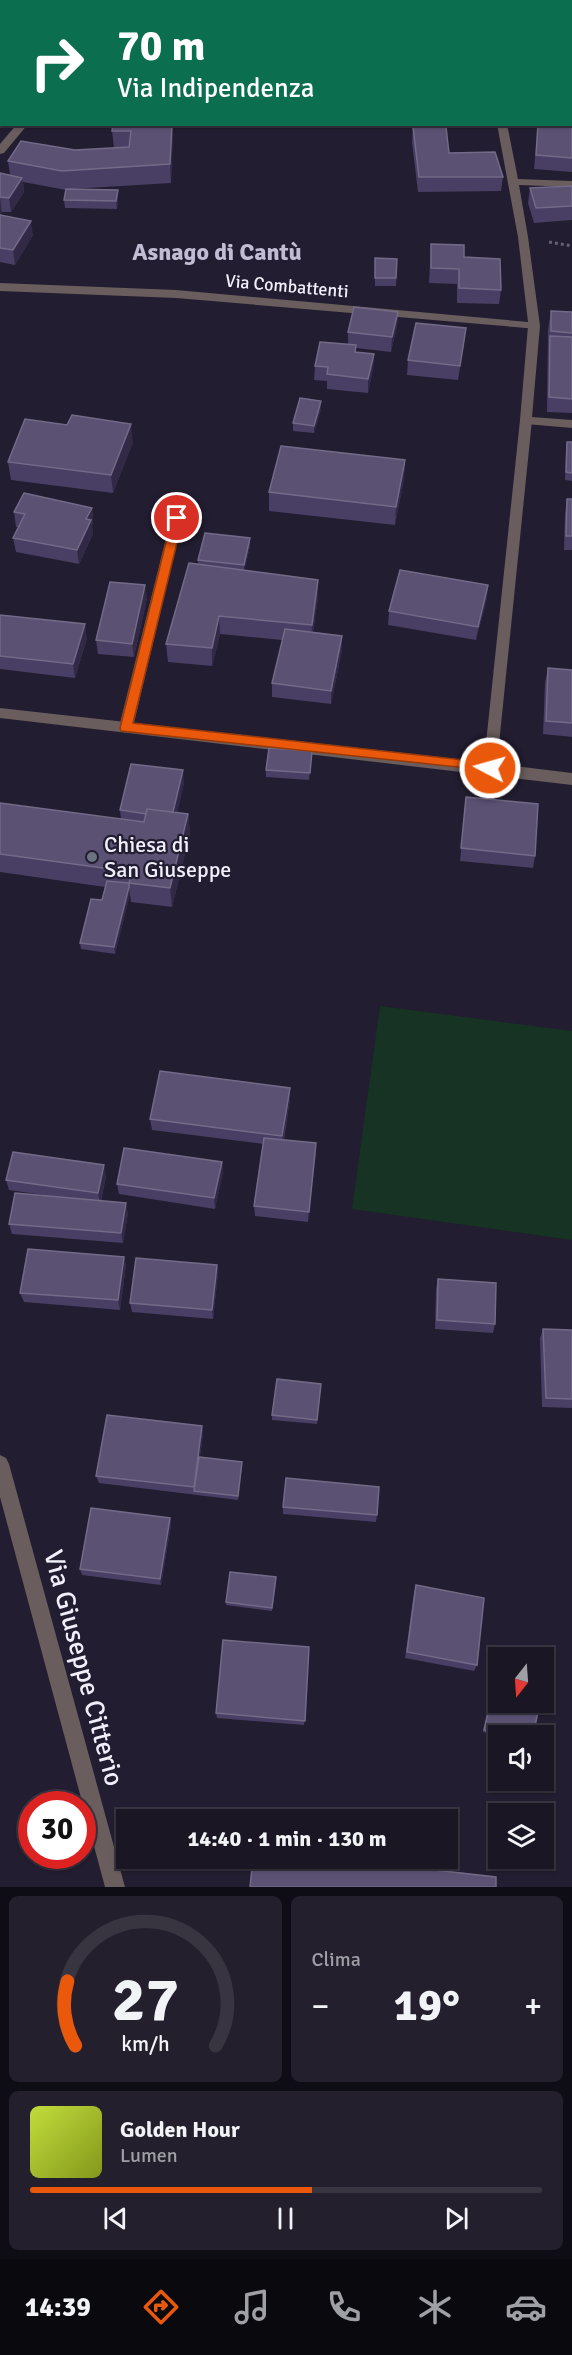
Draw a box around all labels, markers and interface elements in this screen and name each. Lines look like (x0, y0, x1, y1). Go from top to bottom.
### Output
text: 70 m (117, 21, 206, 72)
icon: right (18, 24, 96, 102)
text: Via Indipendenza (117, 72, 315, 105)
district label: Asnago di Cantù (132, 237, 302, 267)
street label: Via Combattenti (224, 270, 350, 302)
pin (151, 492, 202, 543)
icon: arrive (160, 501, 193, 534)
position arrow (458, 736, 522, 800)
place label: Chiesa di San Giuseppe (104, 831, 231, 883)
marker: Chiesa di San Giuseppe (85, 850, 99, 864)
street label: Via Giuseppe Citterio (36, 1547, 131, 1790)
north arrow (488, 1647, 554, 1713)
map controls (488, 1647, 554, 1869)
button: sound (488, 1725, 554, 1791)
speed limit sign: 30 (18, 1791, 96, 1869)
button: layers (488, 1803, 554, 1869)
text: 14:40 · 1 min · 130 m (187, 1825, 387, 1852)
text: Clima (312, 1947, 361, 1972)
text: 27 (112, 1961, 179, 2038)
text: 19° (393, 1978, 460, 2033)
text: − (312, 1986, 329, 2027)
text: + (524, 1986, 542, 2027)
text: km/h (121, 2031, 170, 2057)
text: Golden Hour (120, 2116, 240, 2143)
text: Lumen (120, 2143, 178, 2168)
icon: previous (99, 2202, 132, 2235)
icon: pause (269, 2202, 302, 2235)
icon: next (440, 2202, 473, 2235)
icon: directions (140, 2286, 182, 2328)
icon: music (231, 2286, 273, 2328)
icon: phone (323, 2286, 365, 2328)
icon: climate (414, 2286, 456, 2328)
icon: car (505, 2286, 547, 2328)
text: 14:39 (25, 2291, 91, 2324)

